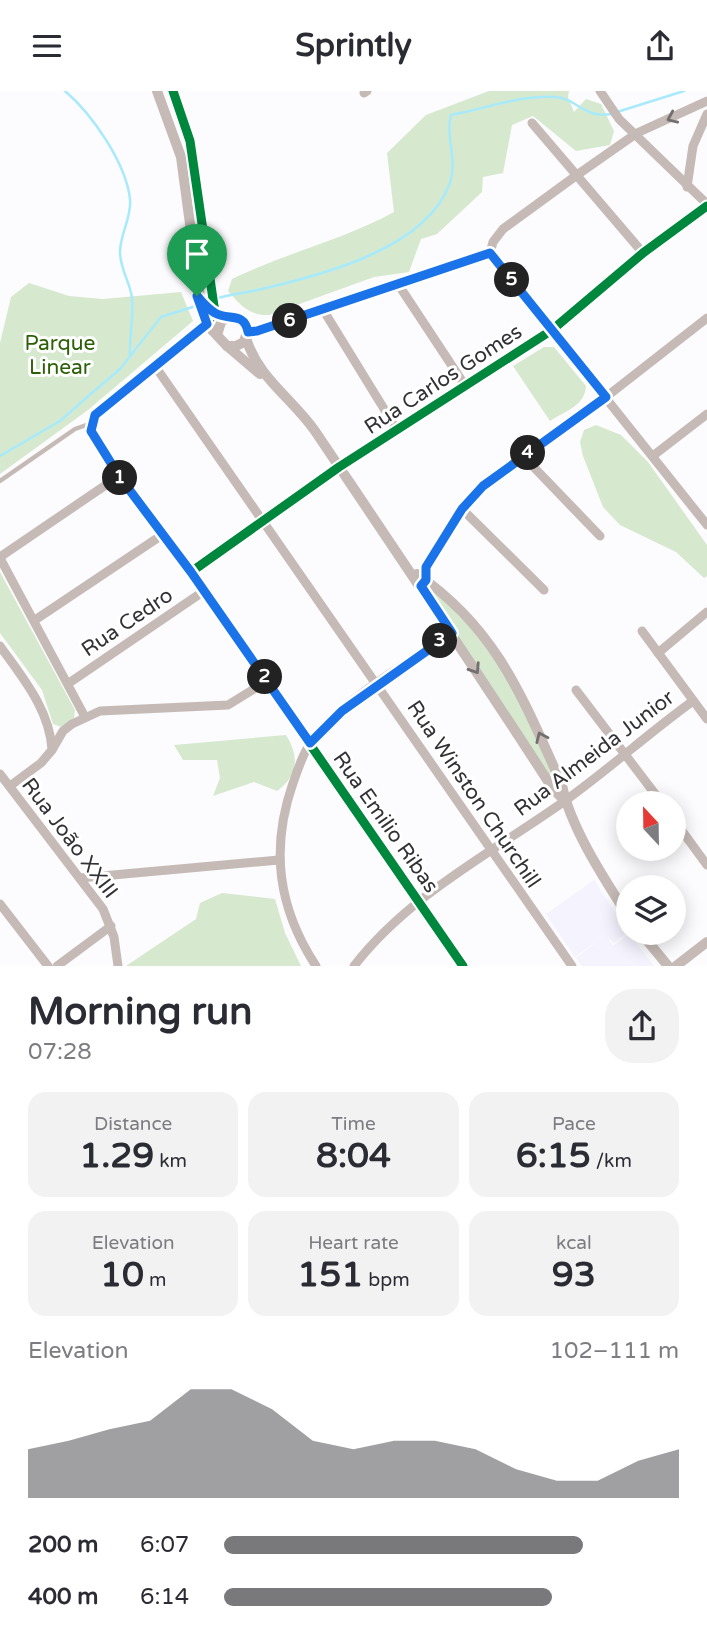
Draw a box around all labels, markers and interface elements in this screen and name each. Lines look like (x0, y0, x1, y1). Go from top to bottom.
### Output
icon: menu (28, 27, 66, 65)
text: Sprintly (295, 27, 412, 65)
icon: share (641, 27, 679, 65)
one-way arrow (667, 110, 679, 124)
pin (167, 224, 227, 296)
icon: arrive (178, 235, 216, 273)
pin: 5 (494, 263, 530, 297)
text: 5 (506, 268, 517, 290)
pin: 6 (272, 303, 308, 338)
text: 6 (284, 309, 295, 331)
street label: Rua Carlos Gomes (360, 319, 527, 440)
park label: Parque Linear (24, 331, 96, 380)
pin: 4 (510, 435, 546, 471)
text: 4 (522, 441, 533, 463)
pin: 1 (102, 461, 138, 495)
text: 1 (114, 466, 125, 488)
street label: Rua Cedro (77, 583, 178, 662)
pin: 3 (422, 623, 458, 659)
text: 3 (434, 629, 445, 651)
pin: 2 (247, 659, 282, 695)
one-way arrow (467, 661, 480, 674)
text: 2 (259, 665, 270, 687)
street label: Rua Almeida Junior (509, 685, 679, 822)
street label: Rua Winston Churchill (402, 696, 546, 893)
one-way arrow (535, 732, 549, 744)
street label: Rua Emilio Ribas (328, 747, 444, 898)
street label: Rua João XXIII (16, 773, 123, 903)
north arrow (616, 791, 686, 861)
map controls (616, 791, 686, 945)
button: layers (616, 875, 686, 945)
text: Morning run (28, 989, 252, 1035)
button: share (605, 989, 679, 1063)
text: 07:28 (28, 1038, 92, 1066)
text: Distance (94, 1113, 172, 1135)
text: Time (331, 1113, 376, 1135)
text: Pace (552, 1113, 596, 1135)
text: 1.29 (79, 1135, 154, 1177)
text: 8:04 (316, 1135, 391, 1177)
text: 6:15 (516, 1135, 591, 1177)
text: km (154, 1150, 187, 1172)
text: /km (591, 1150, 632, 1172)
text: Elevation (92, 1232, 175, 1254)
text: Heart rate (308, 1232, 399, 1254)
text: kcal (556, 1232, 592, 1254)
text: 10 (100, 1254, 144, 1296)
text: 151 (297, 1254, 363, 1296)
text: 93 (552, 1254, 596, 1296)
text: m (144, 1269, 166, 1291)
text: bpm (363, 1269, 410, 1291)
text: Elevation (28, 1337, 129, 1365)
text: 102–111 m (550, 1337, 679, 1365)
text: 200 m (28, 1531, 98, 1559)
text: 6:07 (140, 1531, 189, 1559)
text: 400 m (28, 1583, 98, 1611)
text: 6:14 (140, 1583, 189, 1611)

